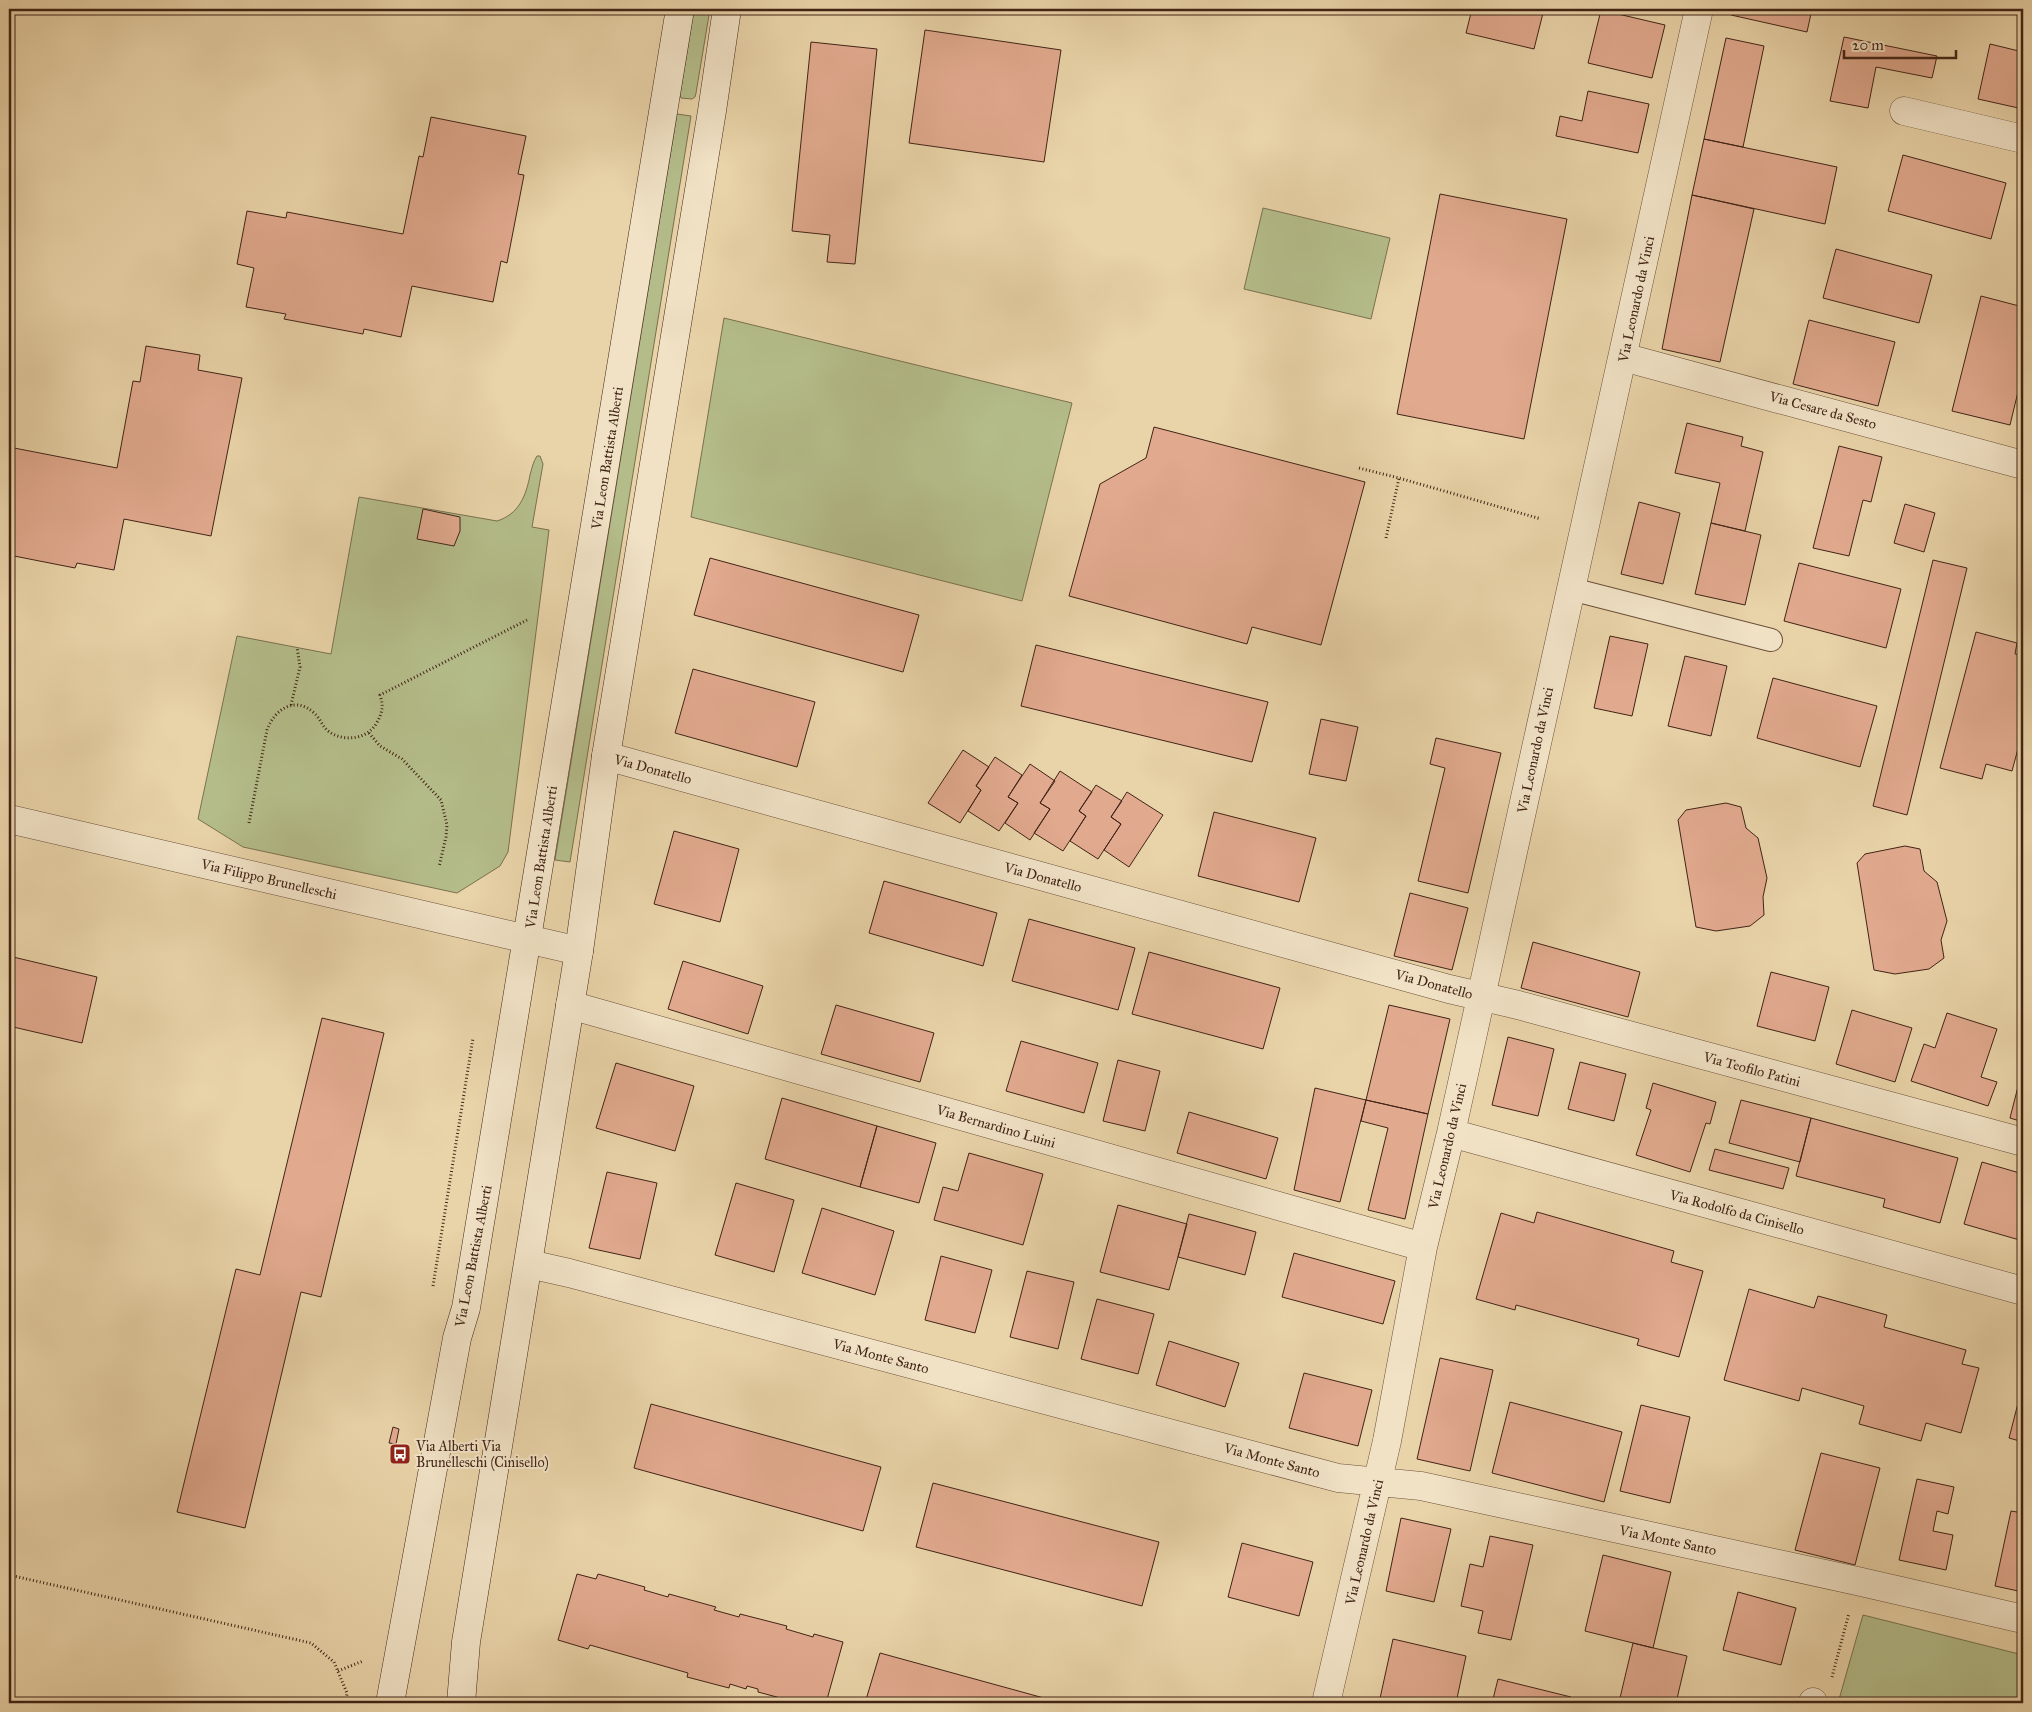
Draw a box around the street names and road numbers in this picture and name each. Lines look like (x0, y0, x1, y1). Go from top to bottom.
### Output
street label: Via Leonardo da Vinci (1615, 234, 1658, 365)
street label: Via Leon Battista Alberti (588, 385, 627, 532)
street label: Via Cesare da Sesto (1767, 388, 1878, 433)
street label: Via Leonardo da Vinci (1514, 685, 1557, 816)
street label: Via Donatello (611, 751, 694, 788)
street label: Via Leon Battista Alberti (522, 784, 561, 931)
street label: Via Filippo Brunelleschi (198, 855, 339, 903)
street label: Via Donatello (1001, 859, 1084, 896)
street label: Via Donatello (1392, 966, 1475, 1003)
street label: Via Teofilo Patini (1700, 1048, 1802, 1091)
street label: Via Leonardo da Vinci (1425, 1081, 1470, 1212)
street label: Via Bernardino Luini (933, 1101, 1058, 1152)
street label: Via Leon Battista Alberti (451, 1184, 496, 1329)
street label: Via Rodolfo da Cinisello (1667, 1186, 1806, 1239)
street label: Via Monte Santo (830, 1335, 931, 1377)
street label: Via Monte Santo (1221, 1439, 1322, 1481)
street label: Via Leonardo da Vinci (1342, 1477, 1387, 1608)
street label: Via Monte Santo (1617, 1522, 1718, 1559)

